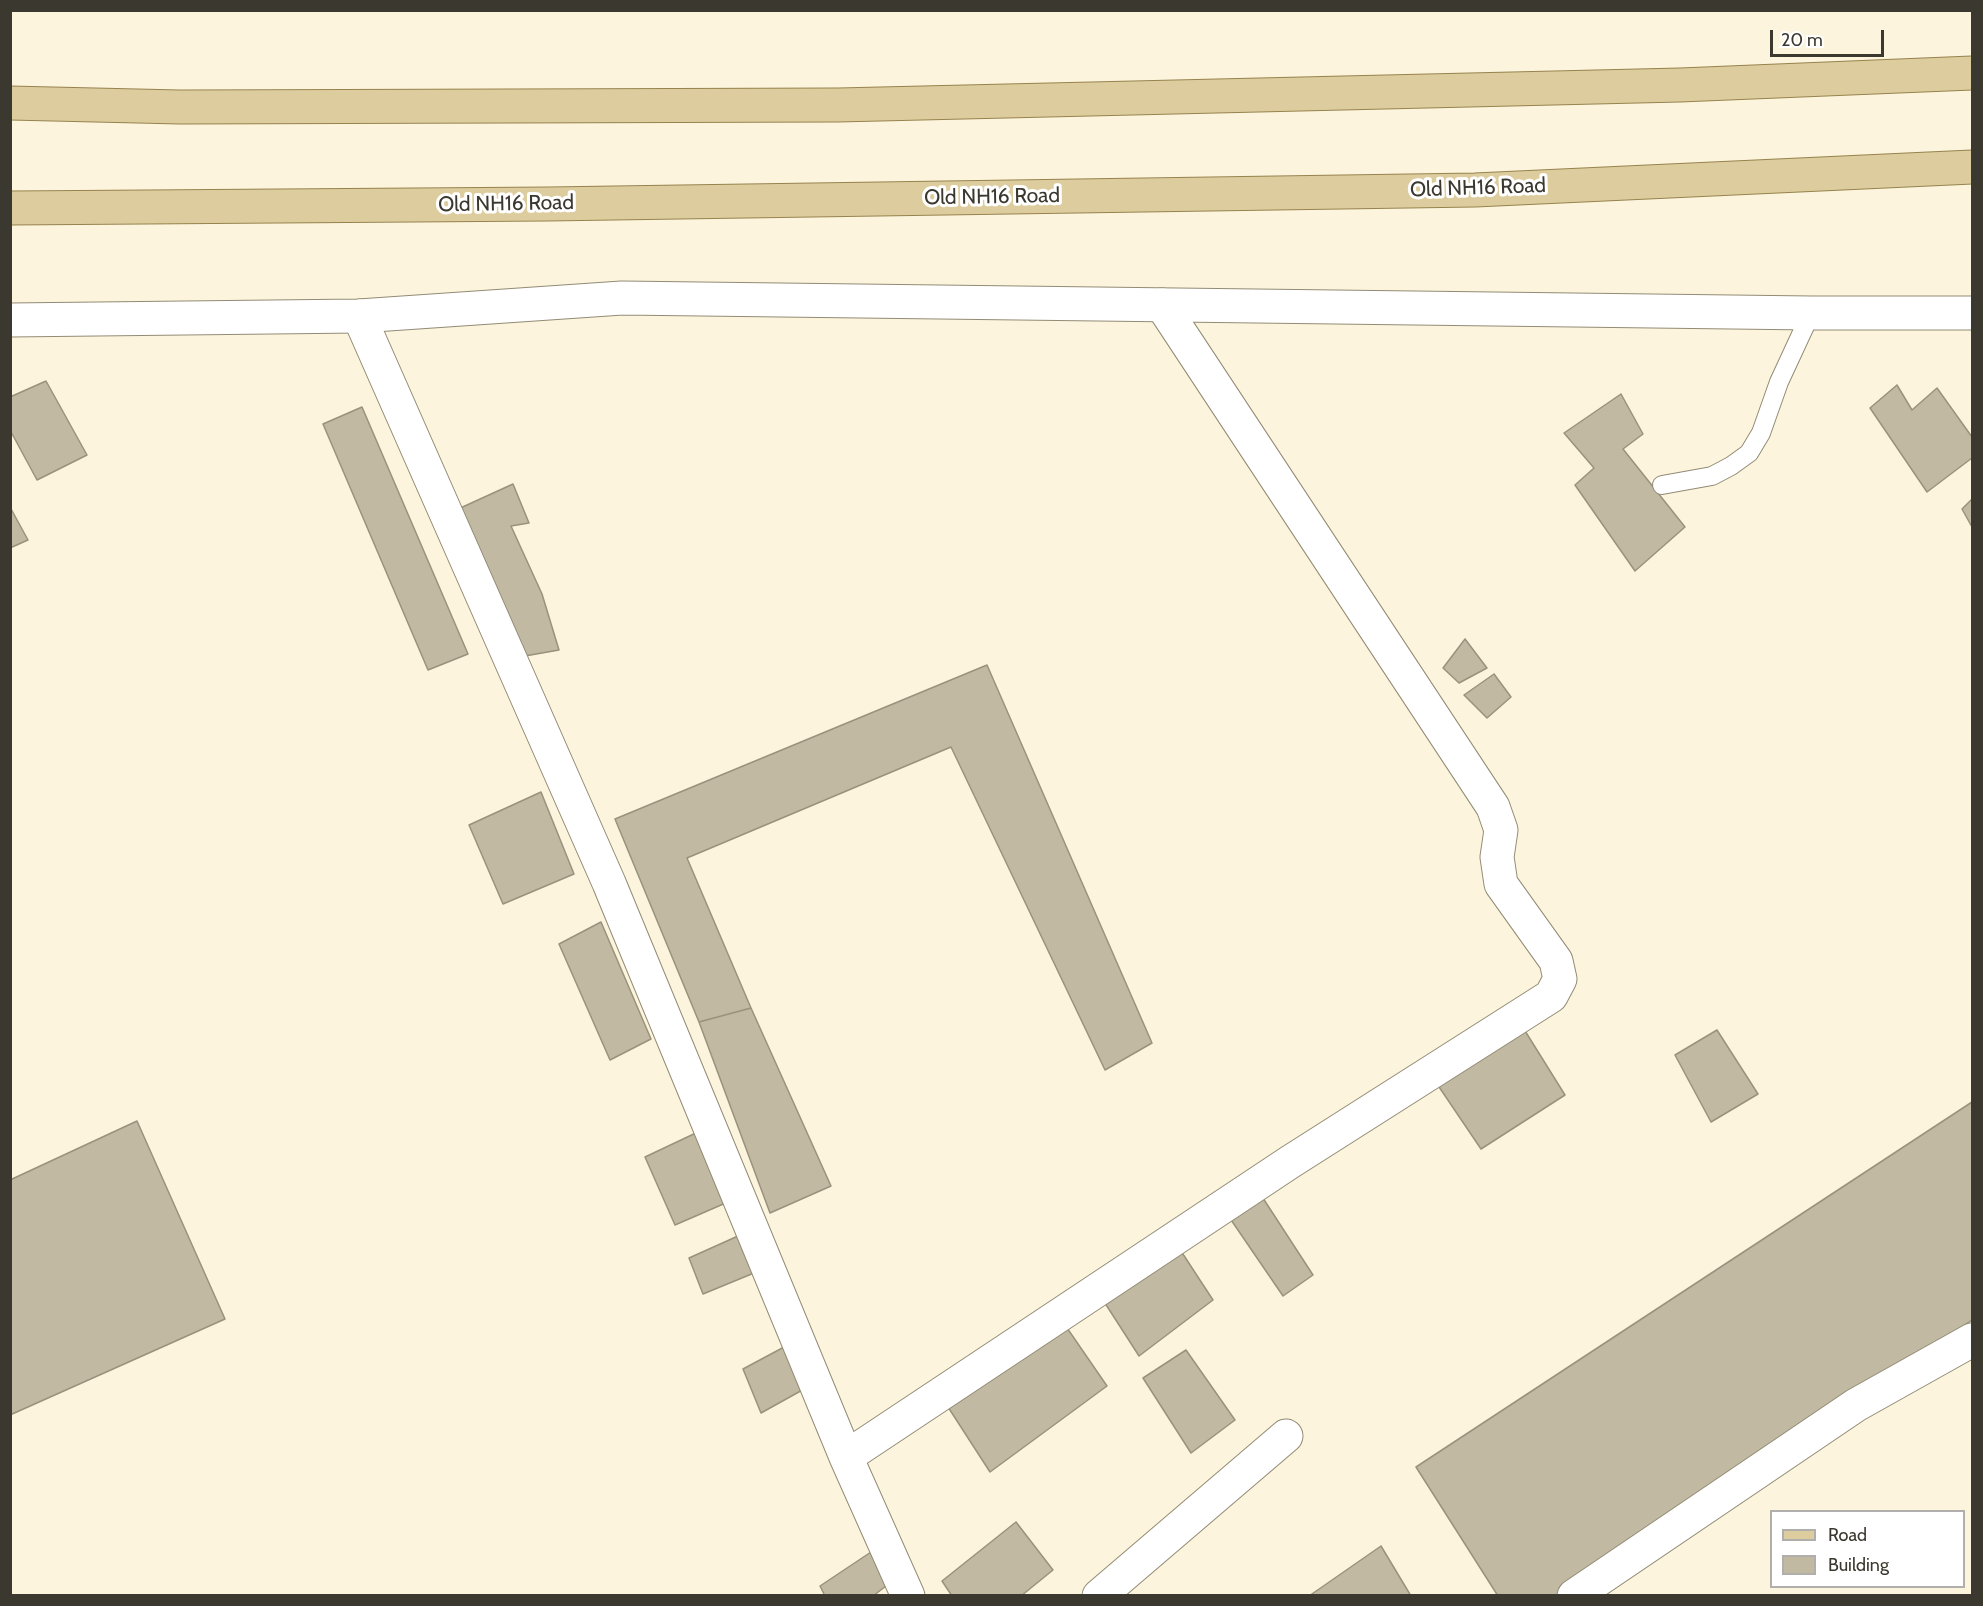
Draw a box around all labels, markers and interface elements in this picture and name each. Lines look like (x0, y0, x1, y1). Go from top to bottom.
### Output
scale bar (1773, 18, 1887, 56)
text: 20 m (1781, 29, 1823, 51)
street label: Old NH16 Road (1410, 173, 1546, 203)
street label: Old NH16 Road (924, 183, 1060, 211)
street label: Old NH16 Road (438, 190, 574, 218)
legend (1770, 1510, 1965, 1588)
text: Road (1828, 1524, 1867, 1546)
text: Building (1828, 1554, 1889, 1576)

